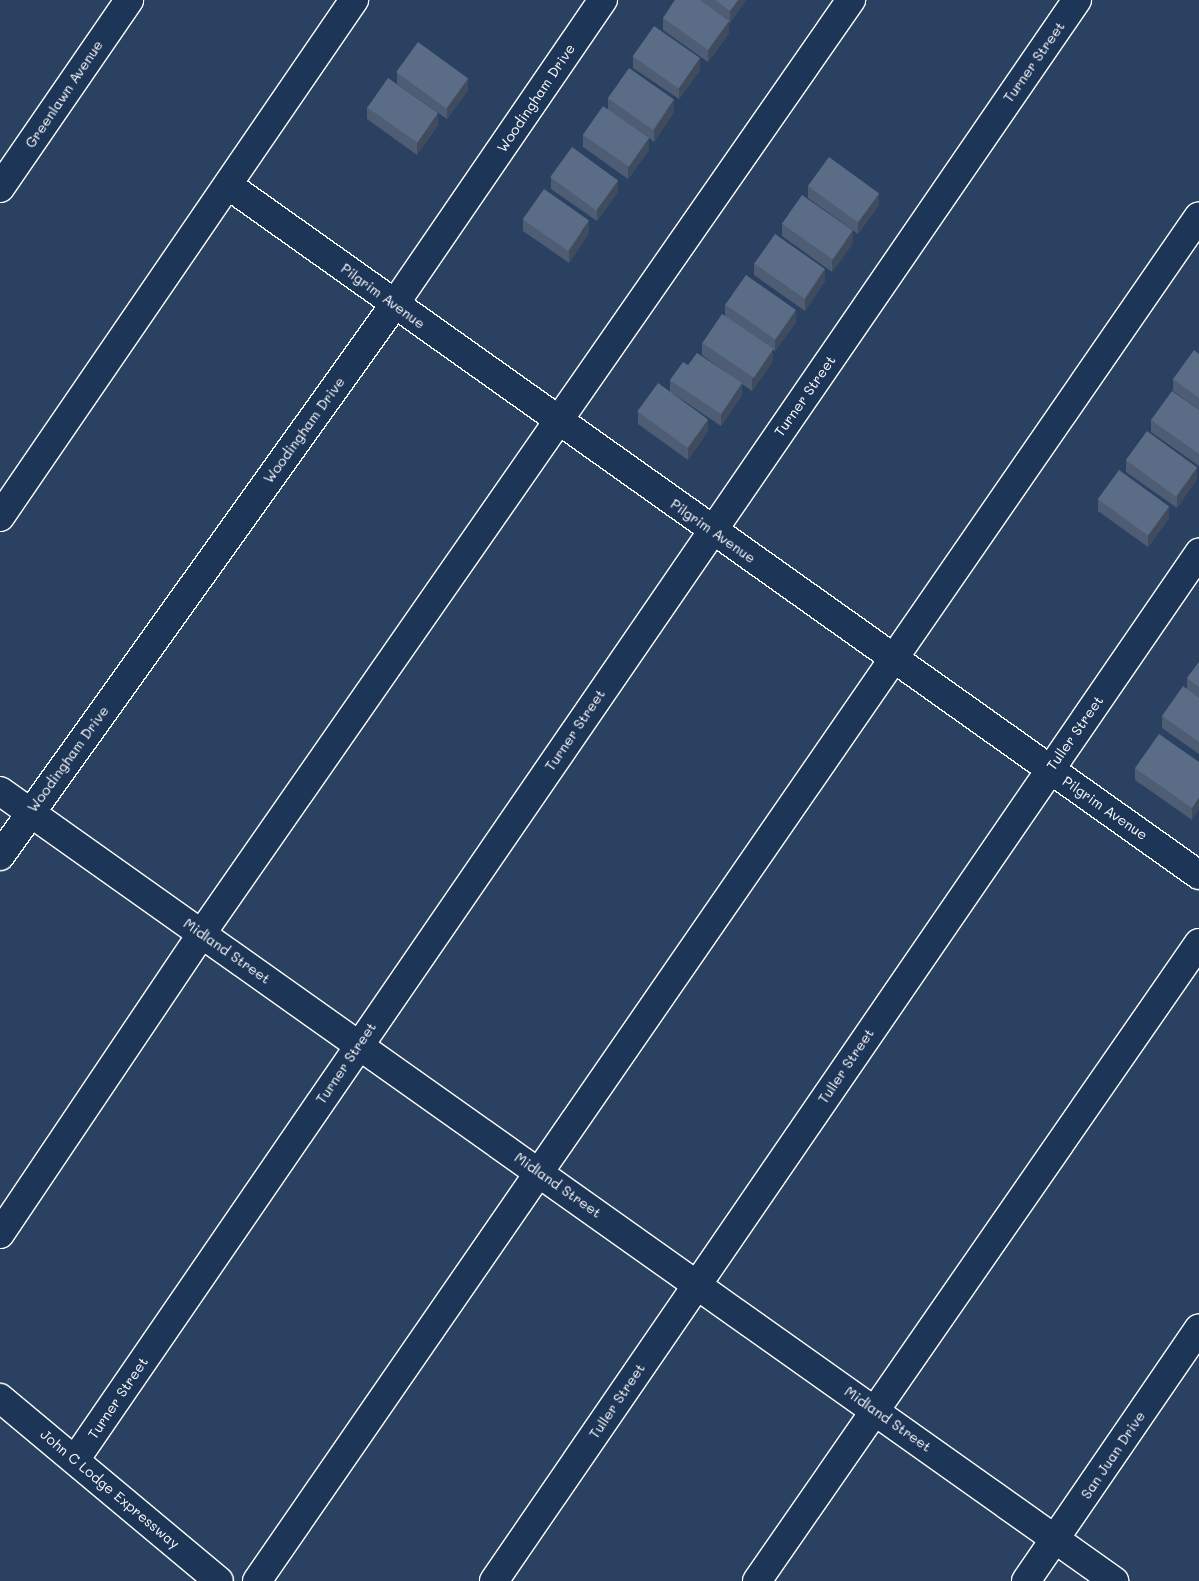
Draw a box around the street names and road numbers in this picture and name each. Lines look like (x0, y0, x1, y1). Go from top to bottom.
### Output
street label: Turner Street (1000, 18, 1068, 106)
street label: Greenlawn Avenue (22, 37, 106, 151)
street label: Woodingham Drive (493, 41, 579, 155)
street label: Pilgrim Avenue (338, 260, 428, 332)
street label: Turner Street (771, 352, 839, 440)
street label: Woodingham Drive (260, 374, 348, 486)
street label: Pilgrim Avenue (667, 495, 759, 567)
street label: Turner Street (541, 686, 609, 774)
street label: Tuller Street (1043, 692, 1107, 774)
street label: Woodingham Drive (24, 703, 112, 815)
street label: Pilgrim Avenue (1059, 772, 1151, 844)
street label: Midland Street (180, 915, 274, 987)
street label: Turner Street (312, 1019, 380, 1107)
street label: Tuller Street (815, 1025, 877, 1107)
street label: Midland Street (511, 1149, 605, 1221)
street label: Turner Street (84, 1354, 152, 1442)
street label: Tuller Street (586, 1360, 648, 1442)
street label: Midland Street (841, 1383, 935, 1455)
street label: San Juan Drive (1077, 1408, 1149, 1502)
street label: John C Lodge Expressway (37, 1426, 183, 1552)

